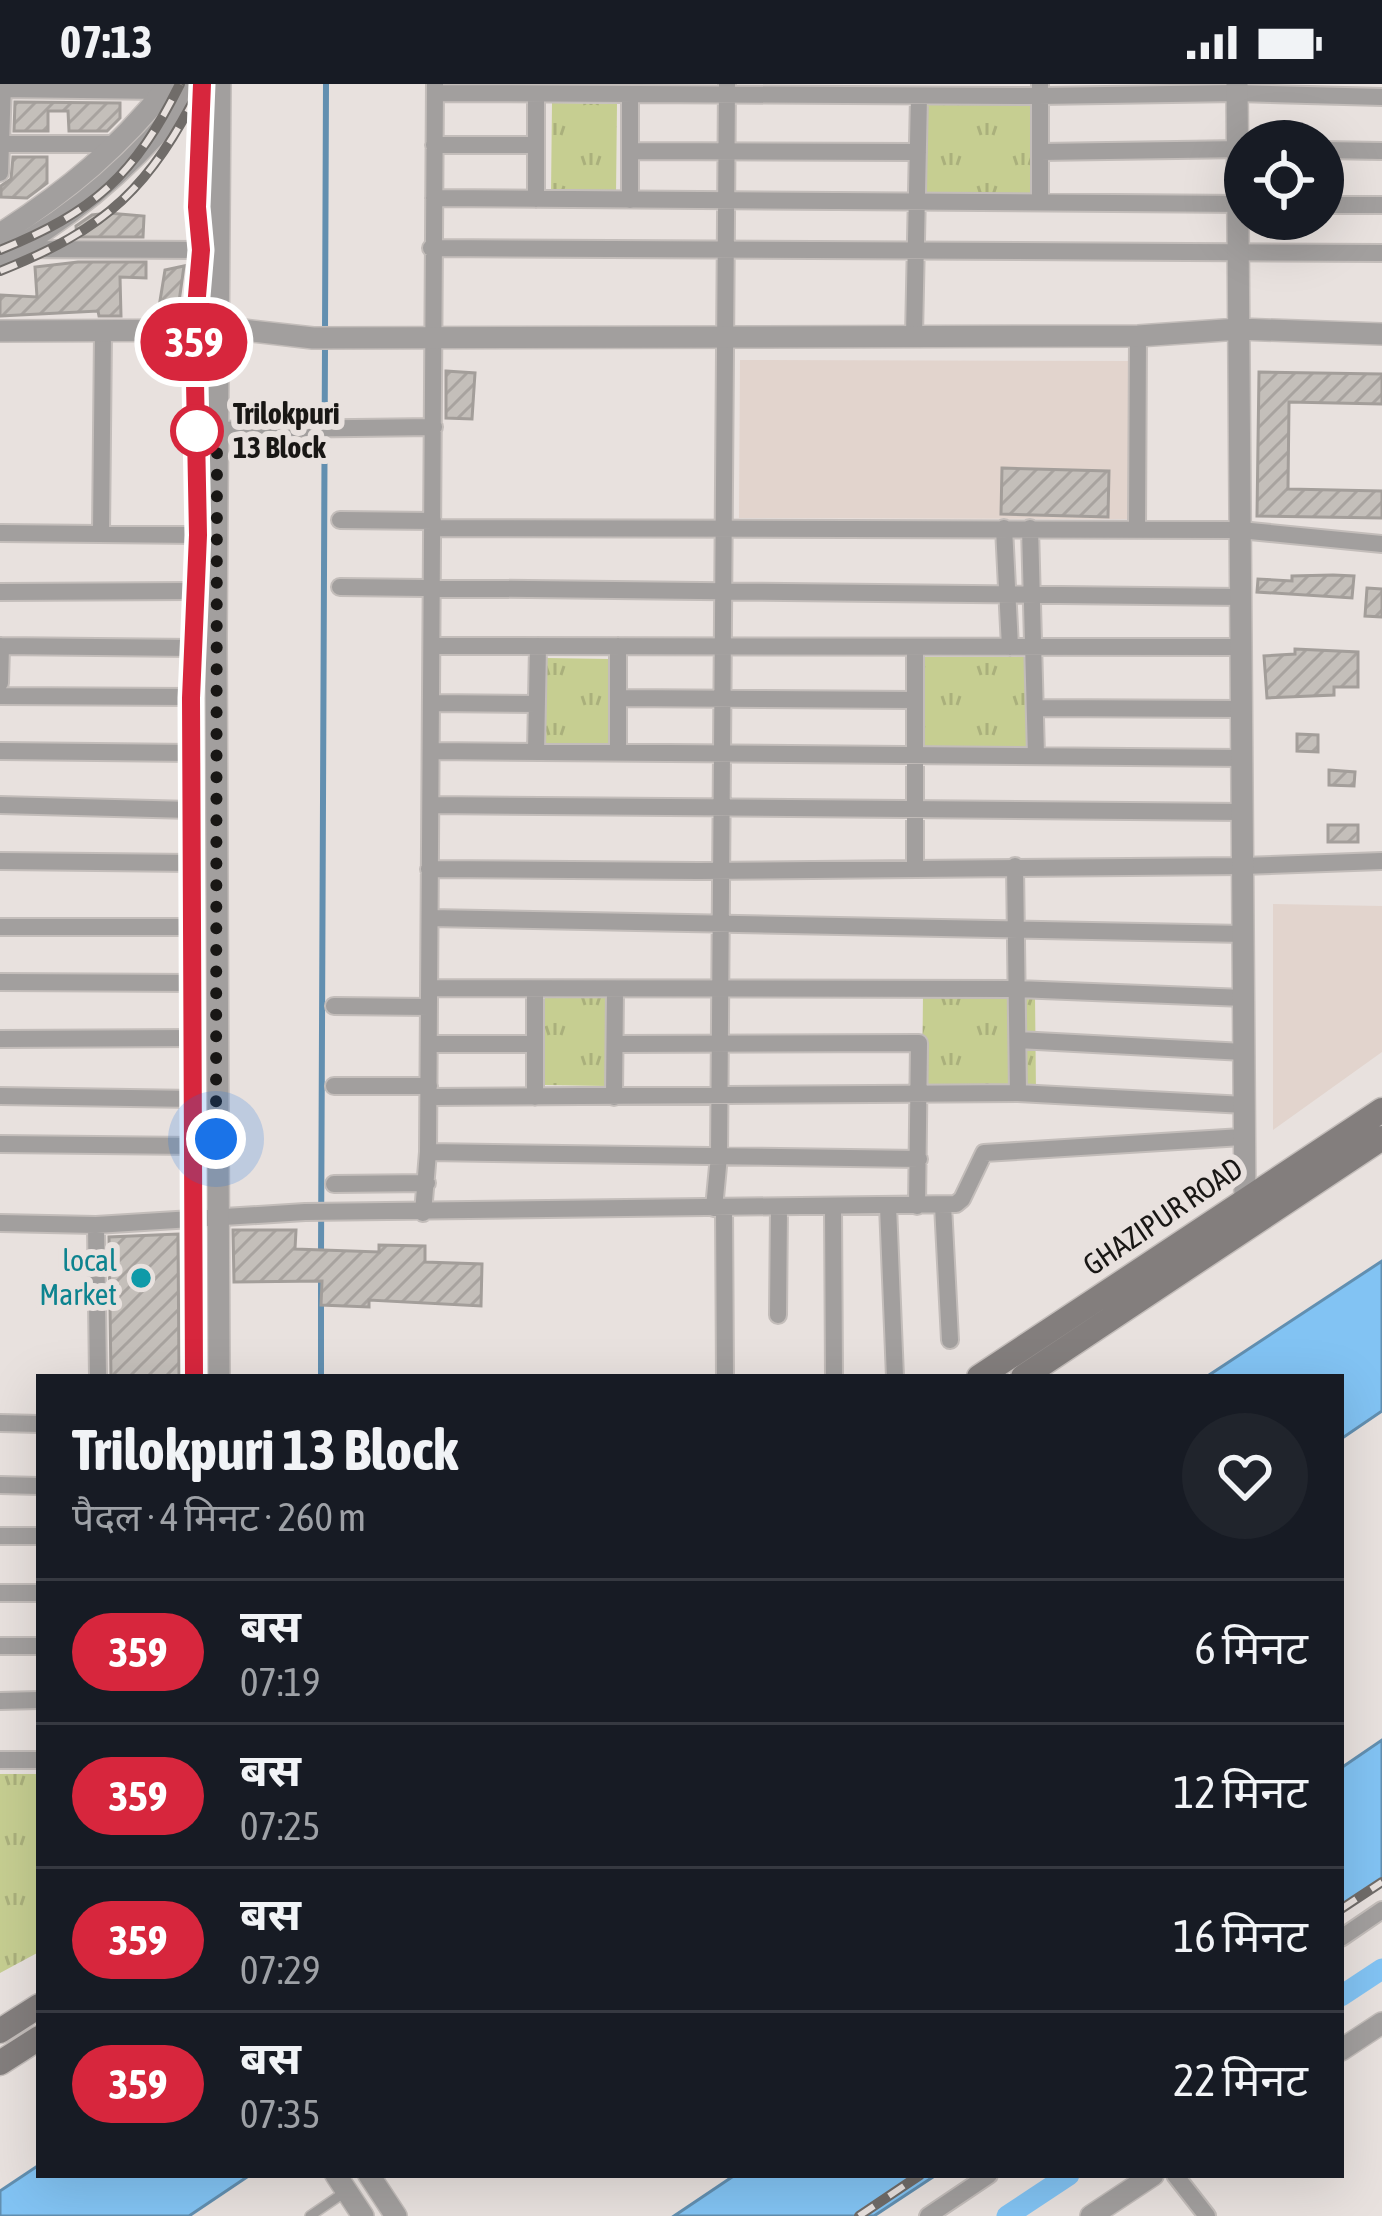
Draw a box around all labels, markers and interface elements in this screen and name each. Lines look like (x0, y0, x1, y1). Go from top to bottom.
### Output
text: 07:13 (60, 16, 153, 68)
map controls (1224, 120, 1344, 240)
button: locate (1224, 120, 1344, 240)
line badge: 359 (125, 303, 263, 381)
text: 359 (164, 318, 224, 366)
place label: Trilokpuri 13 Block (233, 396, 340, 464)
marker: Trilokpuri 13 Block (172, 406, 222, 456)
your location (186, 1109, 246, 1169)
street label: GHAZIPUR ROAD (1076, 1151, 1248, 1282)
place label: local Market (39, 1243, 117, 1311)
marker: local Market (128, 1265, 154, 1291)
button: heart (1182, 1413, 1308, 1539)
text: Trilokpuri 13 Block (72, 1417, 458, 1482)
text: पैदल · 4 मिनट · 260 m (72, 1495, 366, 1539)
text: बस (240, 1600, 301, 1652)
text: 6 मिनट (1194, 1622, 1308, 1674)
text: 359 (108, 1628, 168, 1676)
text: 07:19 (240, 1660, 320, 1704)
text: बस (240, 1744, 301, 1796)
text: 12 मिनट (1173, 1766, 1308, 1818)
text: 359 (108, 1772, 168, 1820)
text: 07:25 (240, 1804, 320, 1848)
text: बस (240, 1888, 301, 1940)
text: 16 मिनट (1173, 1910, 1308, 1962)
text: 359 (108, 1916, 168, 1964)
text: 07:29 (240, 1948, 320, 1992)
text: बस (240, 2032, 301, 2084)
text: 22 मिनट (1173, 2054, 1308, 2106)
text: 359 (108, 2060, 168, 2108)
text: 07:35 (240, 2092, 320, 2136)

